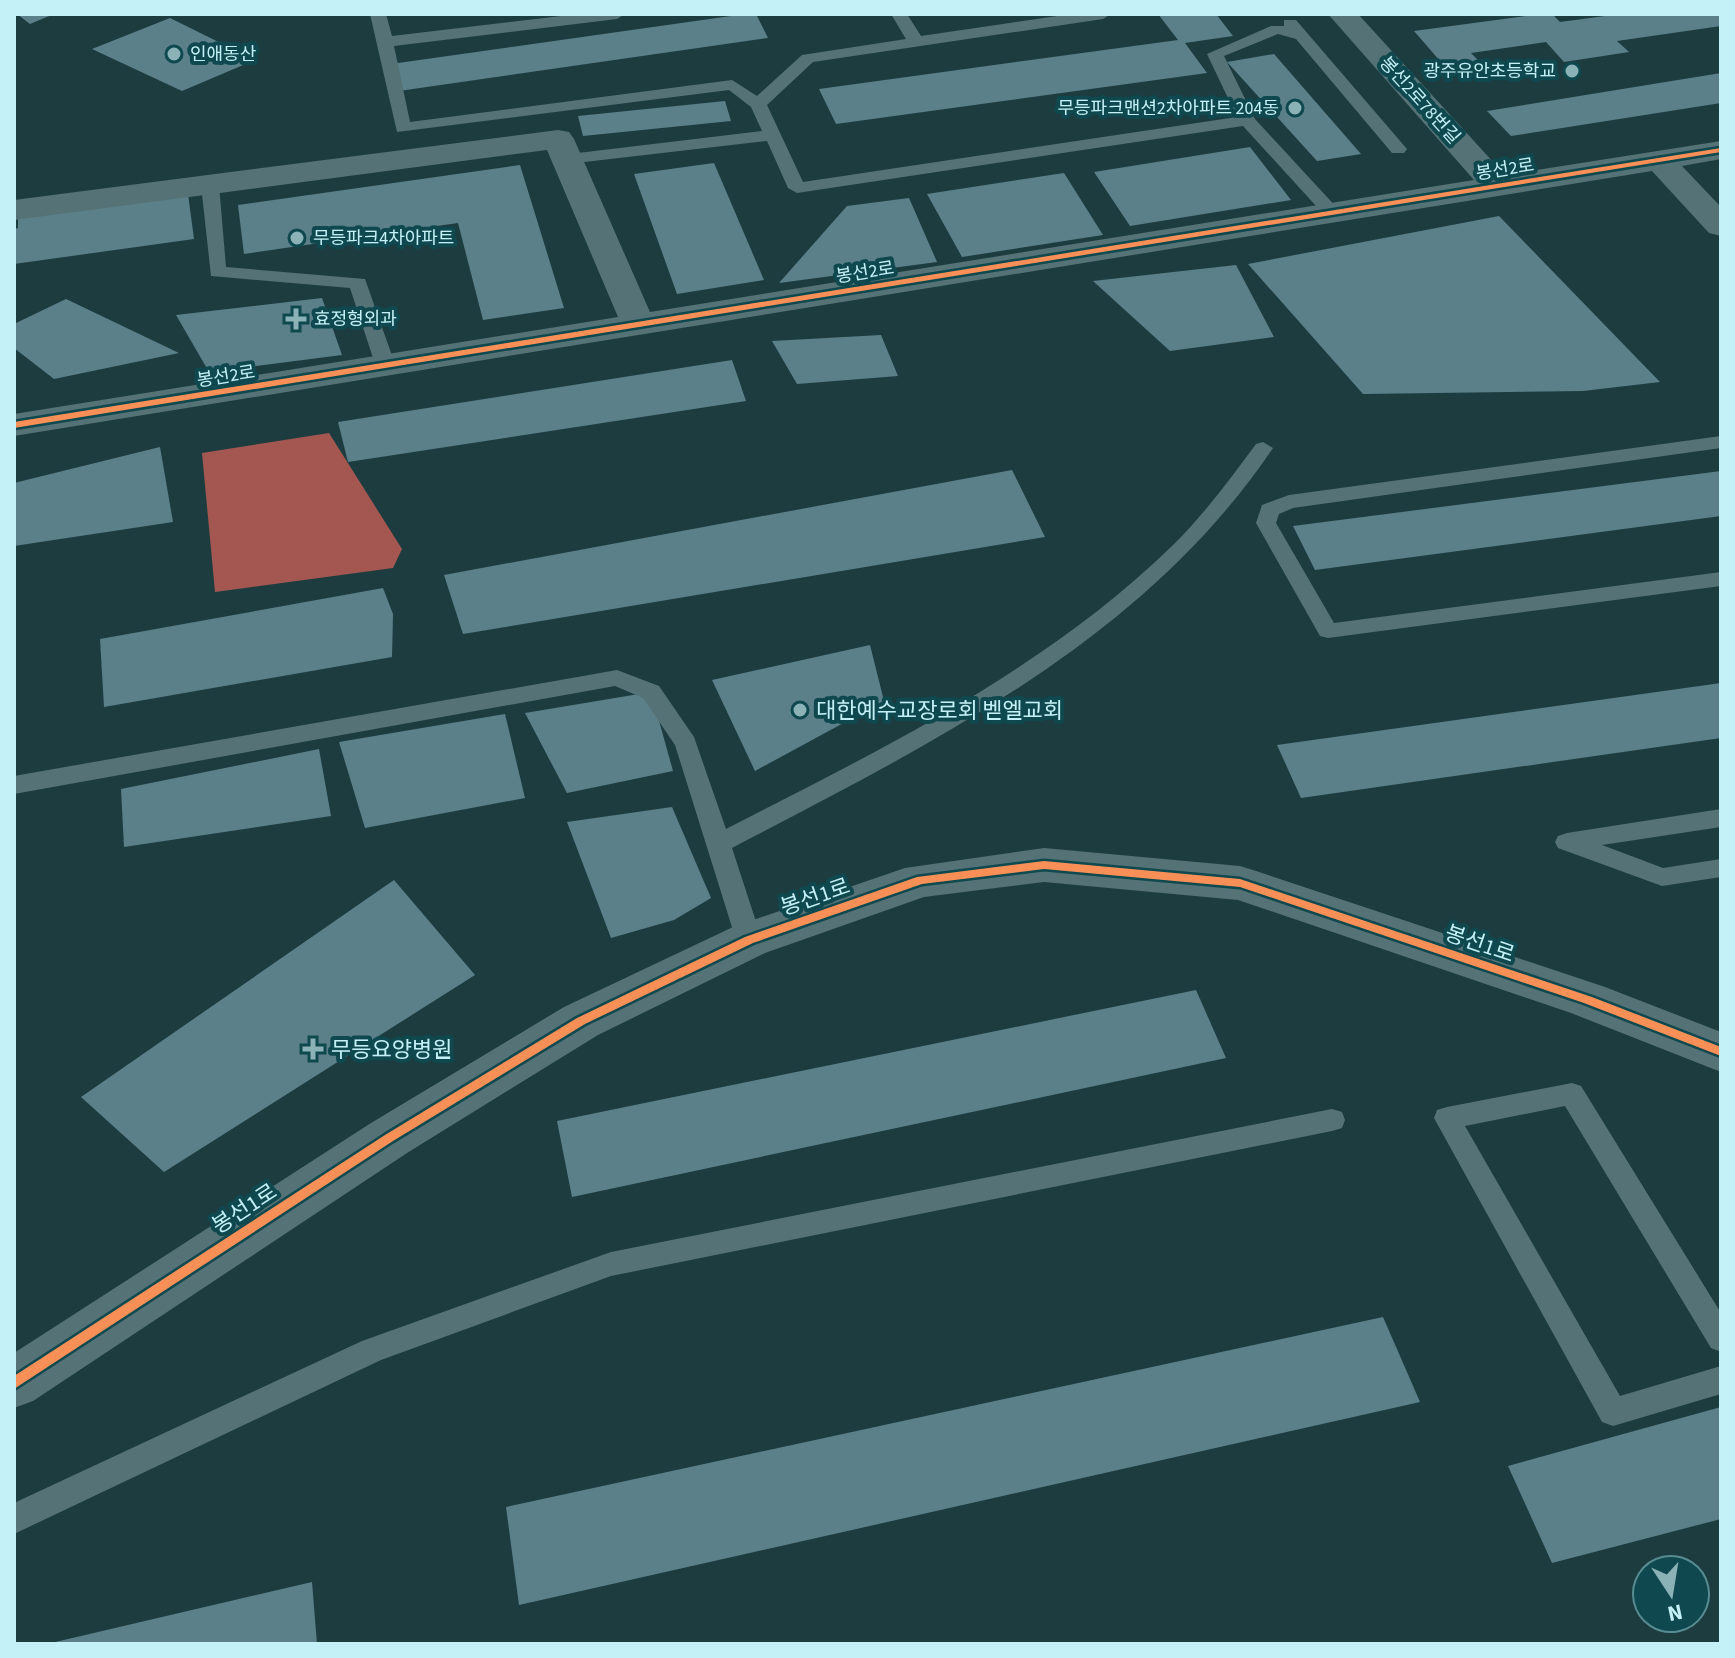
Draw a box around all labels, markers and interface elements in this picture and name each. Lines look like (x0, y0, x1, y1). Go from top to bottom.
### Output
place label: 인애동산 (190, 42, 256, 67)
marker: 인애동산 (165, 45, 183, 63)
street label: 봉선2로78번길 (1374, 51, 1466, 149)
place label: 광주유안초등학교 (1424, 59, 1556, 84)
marker: 광주유안초등학교 (1563, 62, 1581, 80)
place label: 무등파크맨션2차아파트 204동 (1057, 96, 1279, 121)
marker: 무등파크맨션2차아파트 204동 (1286, 99, 1304, 117)
street label: 봉선2로 (1474, 153, 1536, 186)
place label: 무등파크4차아파트 (313, 226, 454, 251)
marker: 무등파크4차아파트 (288, 229, 306, 247)
street label: 봉선2로 (834, 256, 896, 289)
place label: 효정형외과 (314, 307, 397, 332)
marker: 효정형외과 (285, 308, 307, 330)
street label: 봉선2로 (195, 360, 257, 393)
place label: 대한예수교장로회 벧엘교회 (816, 695, 1063, 727)
marker: 대한예수교장로회 벧엘교회 (791, 701, 809, 719)
street label: 봉선1로 (776, 870, 854, 924)
street label: 봉선1로 (1441, 917, 1519, 971)
place label: 무등요양병원 (331, 1034, 452, 1066)
marker: 무등요양병원 (302, 1038, 324, 1060)
street label: 봉선1로 (206, 1176, 283, 1242)
north arrow (1631, 1554, 1711, 1634)
text: N (1664, 1595, 1685, 1630)

